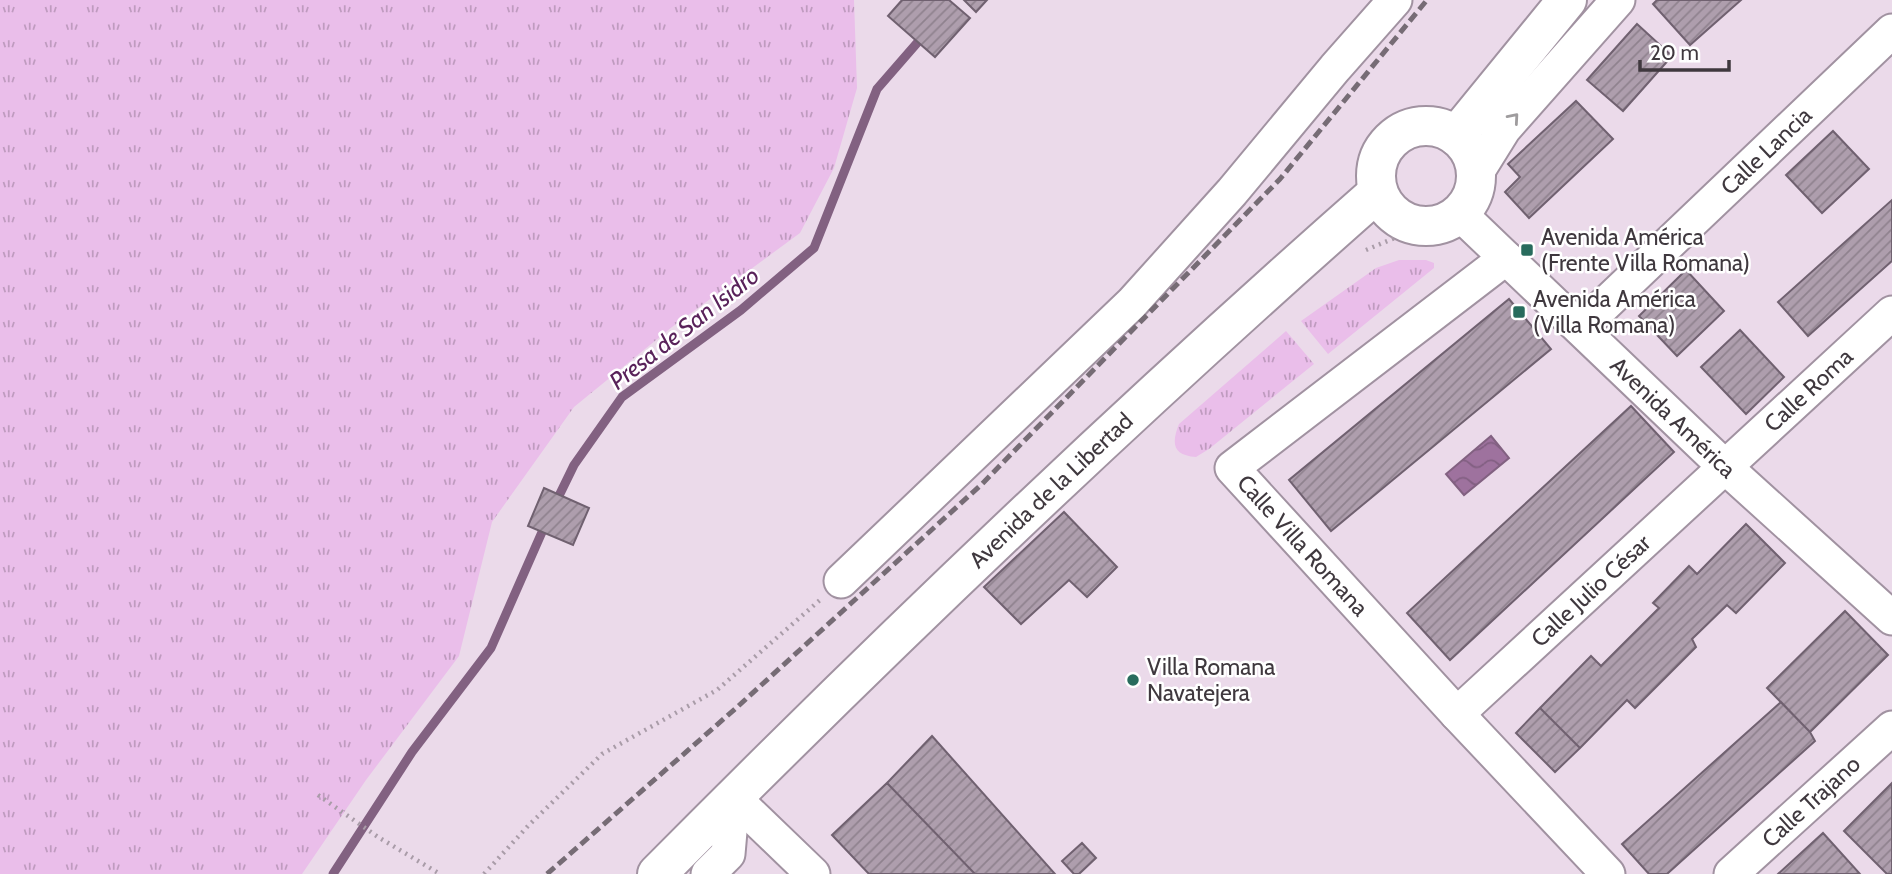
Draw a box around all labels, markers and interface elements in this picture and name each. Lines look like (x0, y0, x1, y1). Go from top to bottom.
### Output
scale bar (1640, 28, 1729, 72)
text: 20 m (1650, 40, 1699, 65)
street label: Calle Lancia (1715, 101, 1817, 201)
one-way arrow (1506, 113, 1518, 126)
place label: Avenida América (Frente Villa Romana) (1541, 223, 1750, 277)
marker: Avenida América (Frente Villa Romana) (1519, 242, 1535, 258)
water label: Presa de San Isidro (603, 261, 765, 395)
place label: Avenida América (Villa Romana) (1533, 285, 1696, 339)
marker: Avenida América (Villa Romana) (1511, 304, 1527, 320)
street label: Calle Roma (1758, 342, 1858, 438)
street label: Avenida América (1605, 351, 1742, 484)
street label: Avenida de la Libertad (963, 407, 1139, 574)
street label: Calle Villa Romana (1231, 469, 1374, 622)
street label: Calle Julio César (1525, 528, 1657, 653)
place label: Villa Romana Navatejera (1147, 653, 1275, 707)
marker: Villa Romana Navatejera (1125, 672, 1141, 688)
street label: Calle Trajano (1756, 750, 1866, 853)

